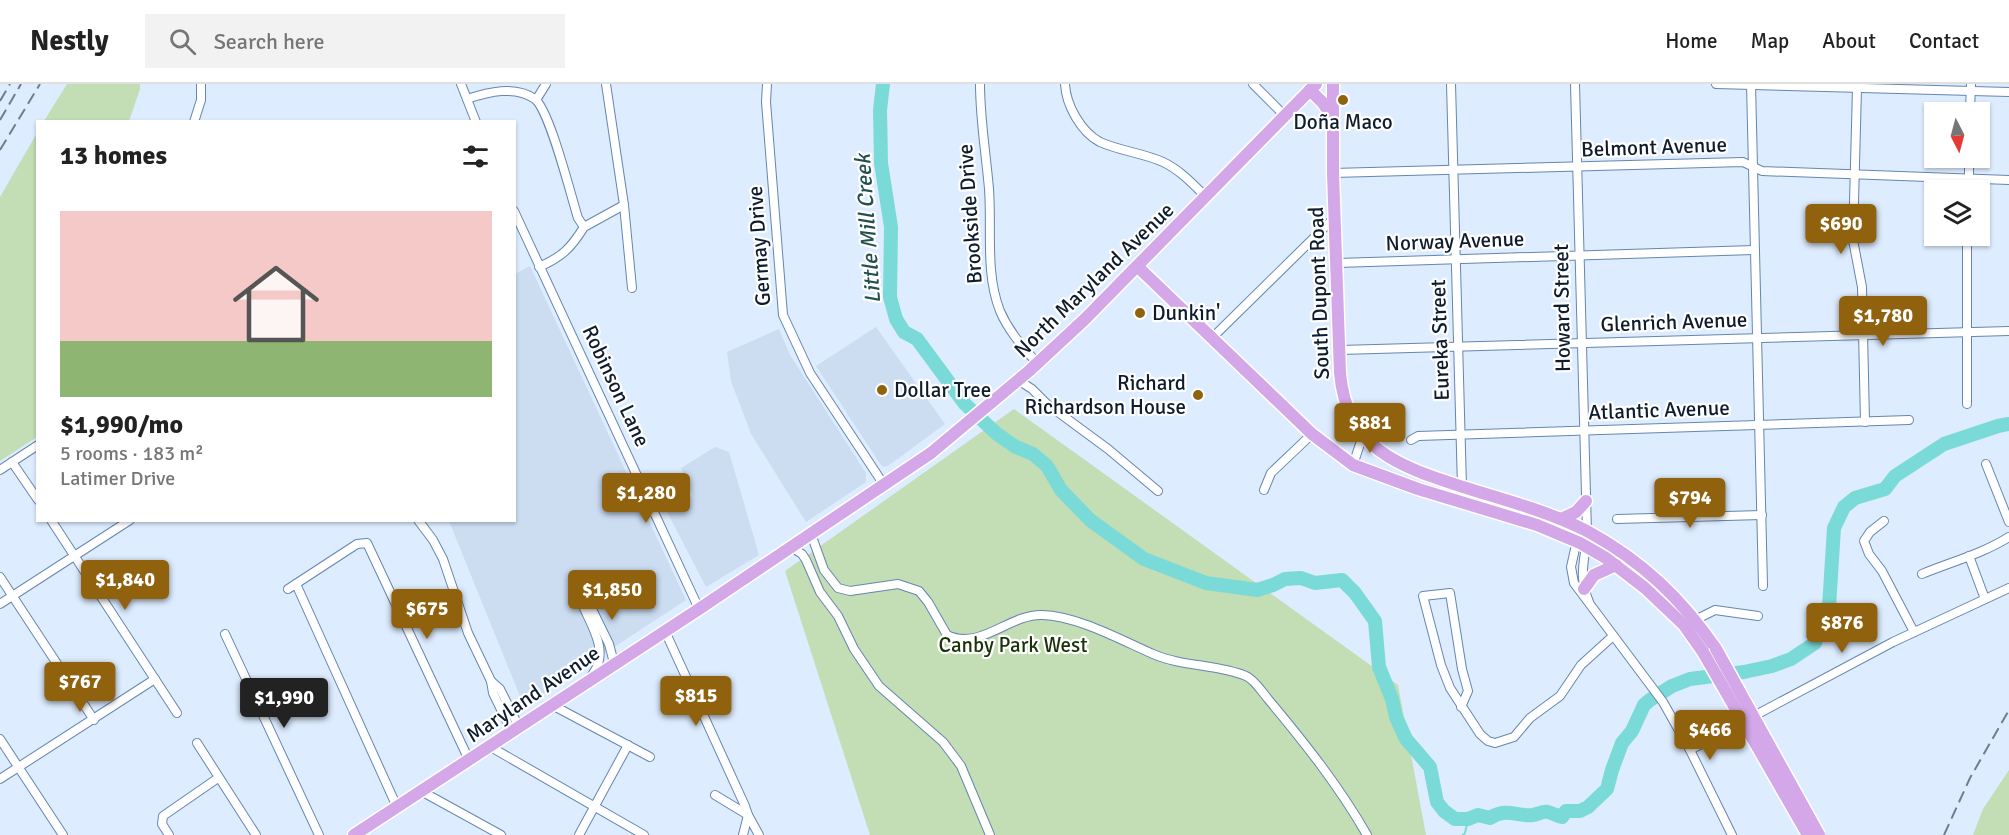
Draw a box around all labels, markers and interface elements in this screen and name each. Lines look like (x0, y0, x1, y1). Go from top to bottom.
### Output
search box (145, 14, 565, 68)
text: Nestly (30, 24, 109, 58)
icon: search (166, 25, 199, 58)
text: Search here (214, 28, 325, 55)
text: Home (1665, 28, 1718, 54)
text: Map (1751, 28, 1789, 54)
text: About (1822, 28, 1876, 54)
text: Contact (1909, 28, 1979, 54)
marker: Doña Maco (1336, 93, 1350, 107)
north arrow (1924, 102, 1990, 168)
map controls (1924, 102, 1990, 246)
place label: Doña Maco (1293, 109, 1393, 135)
street label: Belmont Avenue (1581, 131, 1727, 163)
text: 13 homes (60, 140, 167, 172)
icon: filters (459, 140, 492, 173)
street label: Brookside Drive (952, 143, 988, 285)
water label: Little Mill Creek (849, 151, 886, 305)
button: layers (1924, 180, 1990, 246)
street label: Germay Drive (742, 185, 776, 307)
street label: North Maryland Avenue (1009, 197, 1179, 363)
pin: $690 (1805, 204, 1877, 255)
street label: South Dupont Road (1303, 206, 1335, 380)
text: $690 (1819, 211, 1863, 236)
street label: Norway Avenue (1385, 226, 1525, 256)
street label: Howard Street (1548, 244, 1576, 372)
icon: home (222, 250, 330, 358)
street label: Eureka Street (1425, 279, 1455, 401)
pin: $1,780 (1834, 296, 1932, 347)
place label: Dunkin' (1152, 300, 1220, 326)
text: $1,780 (1853, 303, 1913, 328)
marker: Dunkin' (1133, 306, 1147, 320)
street label: Glenrich Avenue (1600, 306, 1748, 338)
street label: Robinson Lane (577, 321, 655, 451)
place label: Richard Richardson House (1025, 370, 1186, 420)
place label: Dollar Tree (894, 377, 991, 403)
marker: Dollar Tree (875, 383, 889, 397)
marker: Richard Richardson House (1191, 388, 1205, 402)
street label: Atlantic Avenue (1588, 395, 1730, 425)
pin: $881 (1334, 403, 1406, 454)
text: $1,990/mo (60, 409, 183, 441)
text: $881 (1348, 410, 1392, 435)
text: 5 rooms · 183 m² (60, 441, 204, 466)
text: Latimer Drive (60, 466, 175, 491)
pin: $1,280 (597, 473, 695, 524)
pin: $794 (1654, 478, 1726, 529)
text: $1,280 (616, 480, 676, 505)
text: $794 (1668, 485, 1712, 510)
pin: $1,840 (76, 560, 174, 611)
text: $1,840 (95, 567, 155, 592)
pin: $1,850 (563, 570, 661, 621)
text: $1,850 (582, 577, 642, 602)
pin: $675 (391, 589, 463, 640)
text: $675 (405, 596, 449, 621)
pin: $876 (1806, 603, 1878, 654)
text: $876 (1820, 610, 1864, 635)
park label: Canby Park West (938, 632, 1088, 658)
street label: Maryland Avenue (461, 640, 605, 748)
pin: $767 (44, 662, 116, 713)
text: $767 (58, 669, 102, 694)
pin: $815 (660, 676, 732, 727)
pin: $1,990 (235, 678, 333, 729)
text: $815 (674, 683, 718, 708)
text: $1,990 (254, 685, 314, 710)
pin: $466 (1674, 710, 1746, 761)
text: $466 (1688, 717, 1732, 742)

